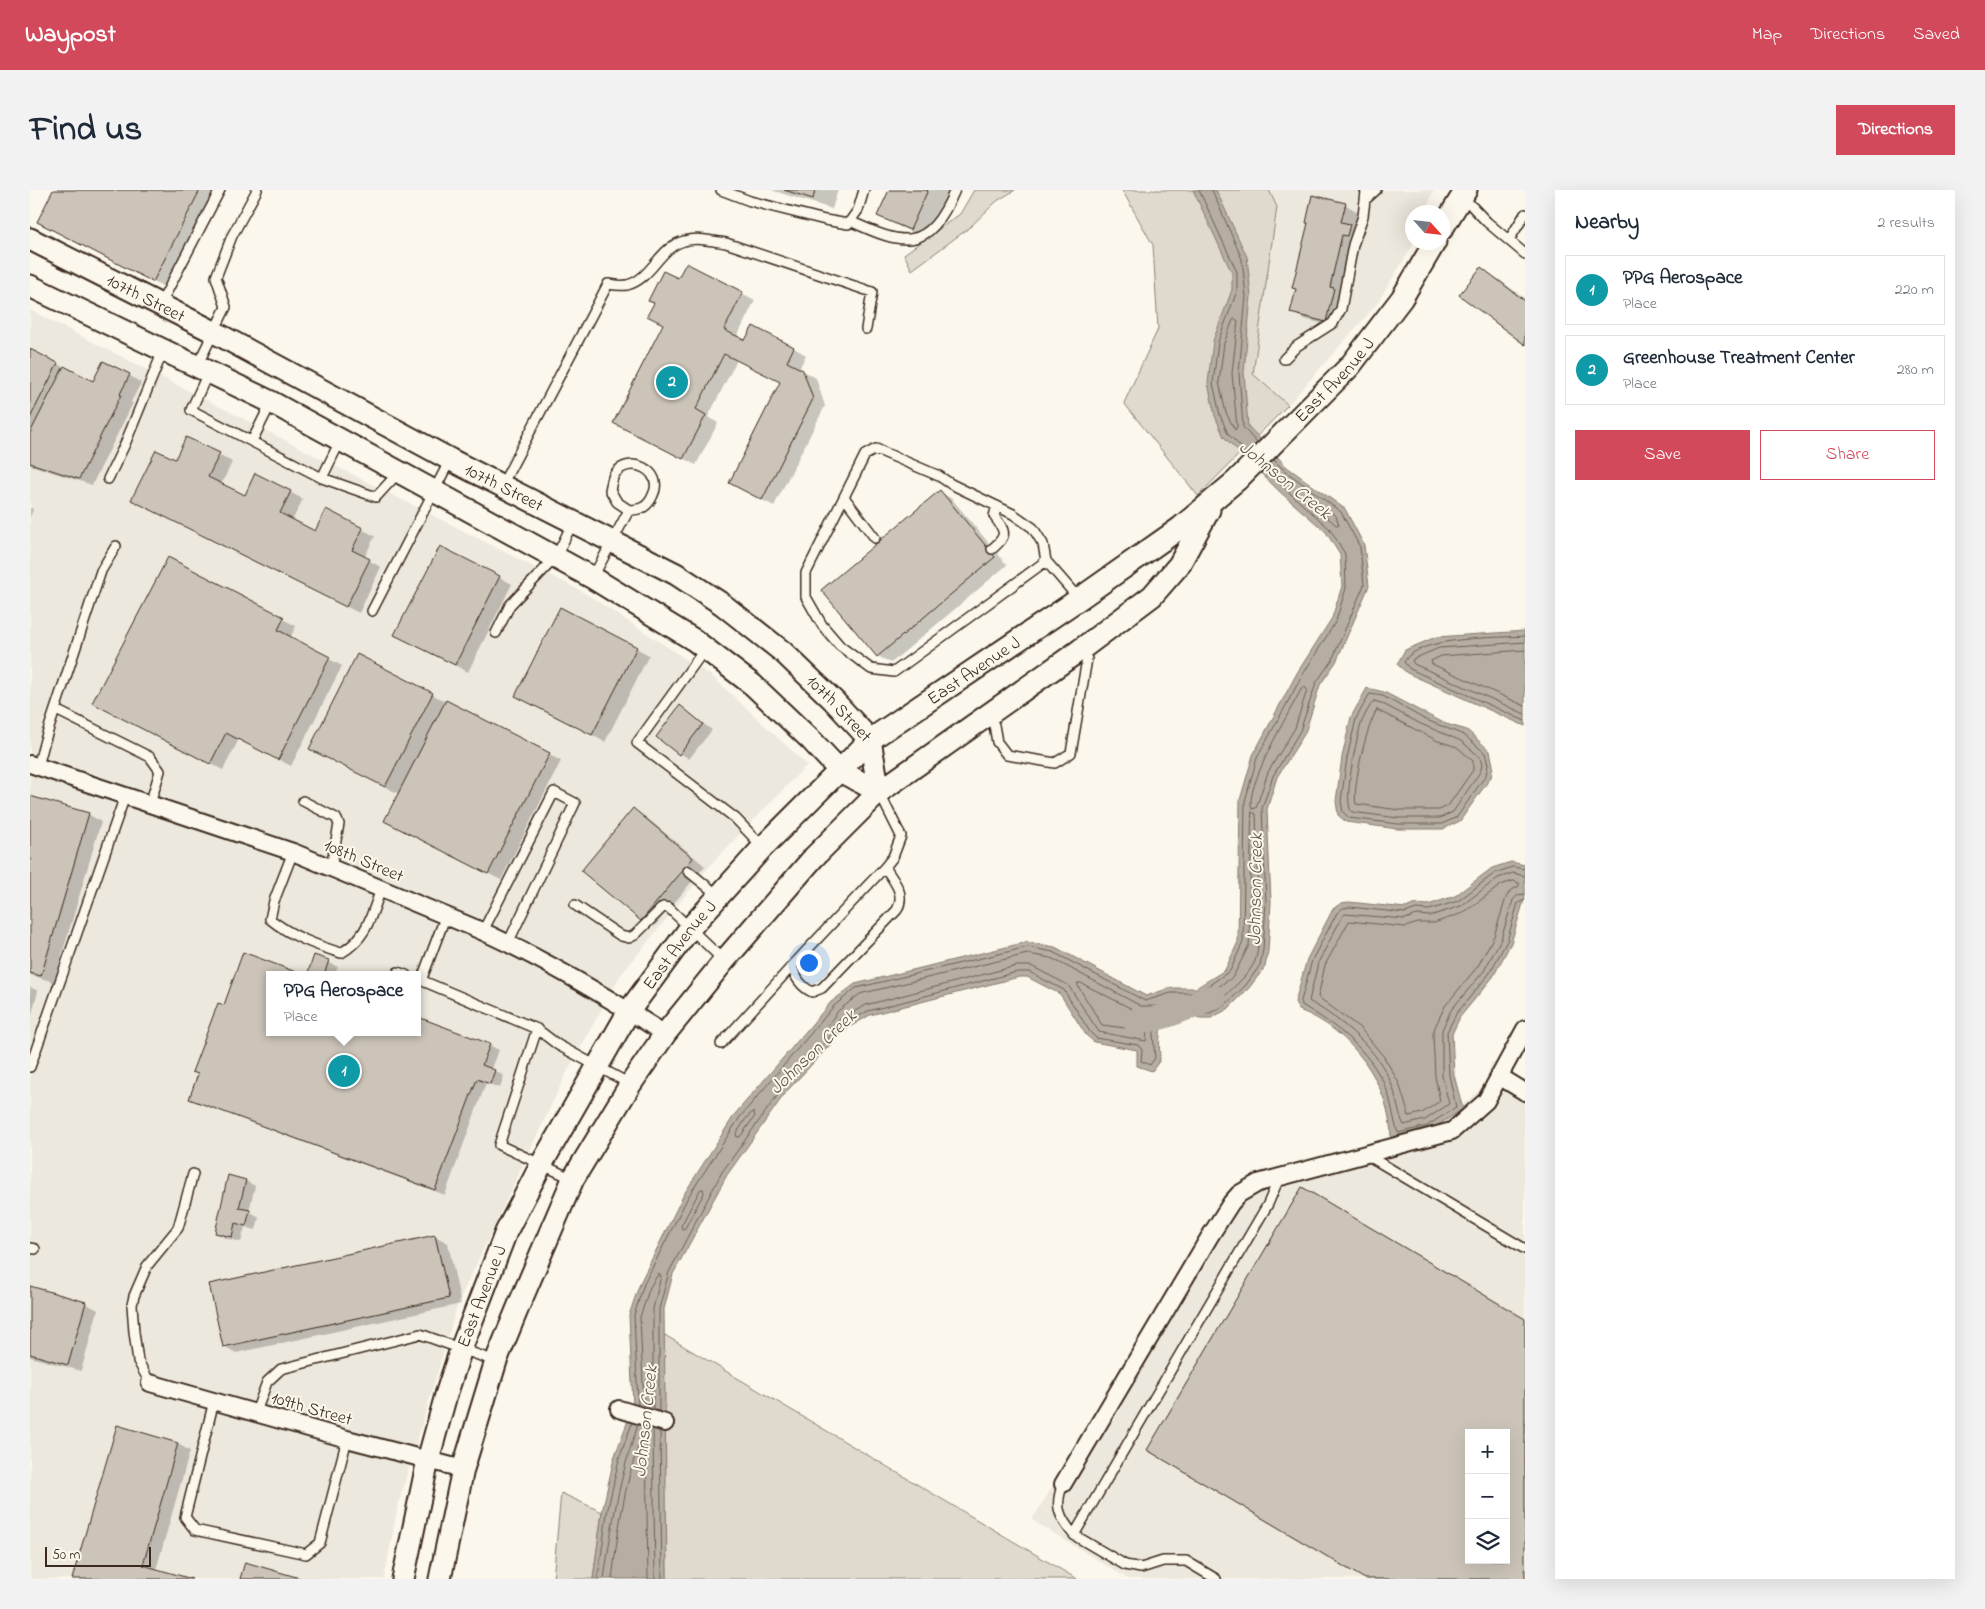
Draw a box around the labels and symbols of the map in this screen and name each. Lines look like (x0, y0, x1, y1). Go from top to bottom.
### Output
north arrow (1405, 205, 1450, 250)
street label: 107th Street (101, 269, 189, 330)
street label: East Avenue J (1290, 333, 1382, 429)
pin: 2 (656, 363, 688, 401)
water label: Johnson Creek (1232, 435, 1337, 527)
street label: 107th Street (459, 458, 547, 520)
street label: East Avenue J (923, 631, 1027, 713)
street label: 107th Street (799, 670, 877, 749)
water label: Johnson Creek (1242, 832, 1271, 945)
street label: 108th Street (319, 833, 407, 890)
street label: East Avenue J (638, 895, 724, 996)
your location (796, 950, 822, 976)
water label: Johnson Creek (764, 1004, 864, 1102)
pin: 1 (328, 1052, 360, 1090)
street label: East Avenue J (452, 1242, 515, 1352)
water label: Johnson Creek (627, 1363, 666, 1479)
street label: 109th Street (268, 1386, 355, 1434)
scale bar (45, 1544, 151, 1567)

